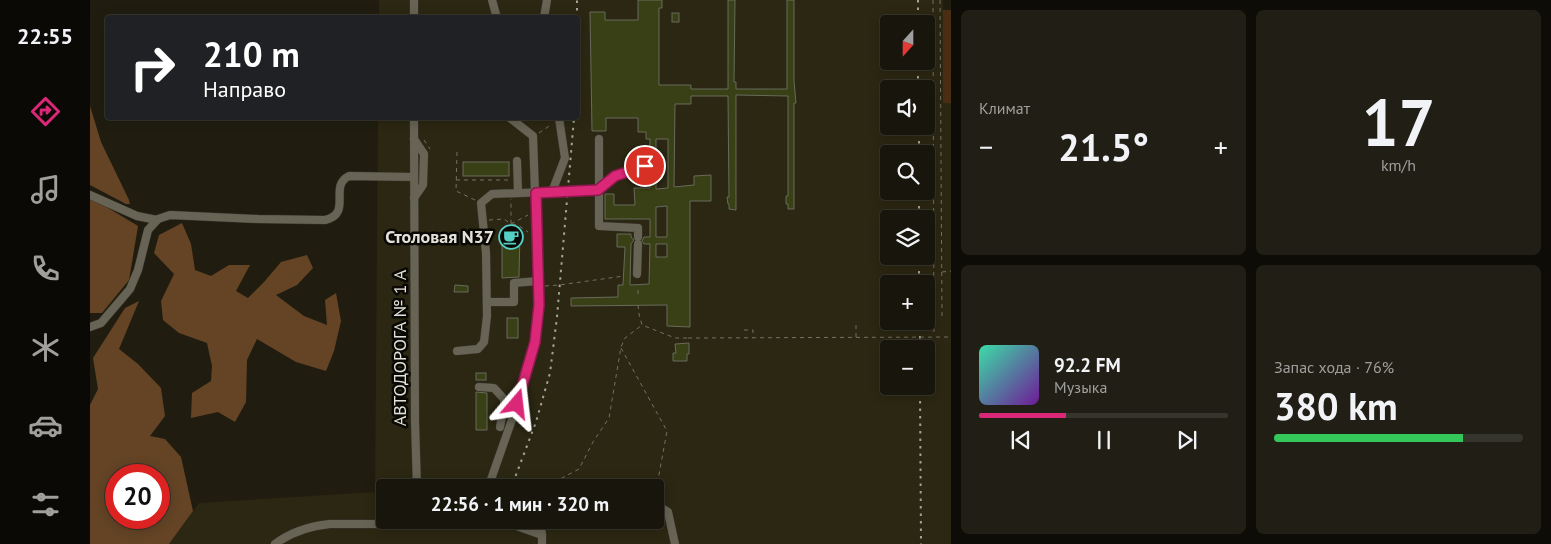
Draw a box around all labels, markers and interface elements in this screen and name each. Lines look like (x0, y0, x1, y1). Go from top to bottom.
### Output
north arrow (880, 15, 935, 70)
map controls (880, 15, 935, 395)
text: 22:55 (17, 22, 73, 50)
text: 210 m (203, 31, 300, 77)
icon: right (120, 35, 185, 100)
text: Направо (203, 75, 286, 103)
button: sound (880, 80, 935, 135)
text: 17 (1362, 80, 1435, 164)
icon: directions (28, 94, 63, 129)
text: Климат (979, 98, 1030, 118)
text: 21.5° (1058, 122, 1149, 171)
text: − (979, 128, 993, 165)
text: + (1214, 128, 1228, 165)
pin (624, 145, 666, 187)
button: search (880, 145, 935, 200)
icon: arrive (631, 152, 659, 180)
text: km/h (1381, 155, 1416, 175)
icon: music (28, 172, 63, 207)
button: layers (880, 210, 935, 265)
cafe icon: Столовая N37 (498, 224, 524, 250)
place label: Столовая N37 (385, 225, 494, 248)
icon: phone (28, 251, 63, 286)
street label: АВТОДОРОГА № 1 А (388, 269, 411, 426)
button: + (880, 275, 935, 330)
icon: climate (28, 330, 63, 365)
button: − (880, 340, 935, 395)
text: 92.2 FM (1054, 353, 1121, 377)
text: Запас хода · 76% (1274, 357, 1394, 377)
position arrow (490, 377, 542, 429)
text: Музыка (1054, 377, 1107, 397)
text: 380 km (1274, 381, 1398, 430)
icon: car (28, 408, 63, 443)
icon: previous (1007, 426, 1035, 454)
icon: pause (1090, 426, 1118, 454)
icon: next (1173, 426, 1201, 454)
speed limit sign: 20 (105, 464, 170, 529)
icon: filters (28, 487, 63, 522)
text: 22:56 · 1 мин · 320 m (431, 492, 609, 516)

